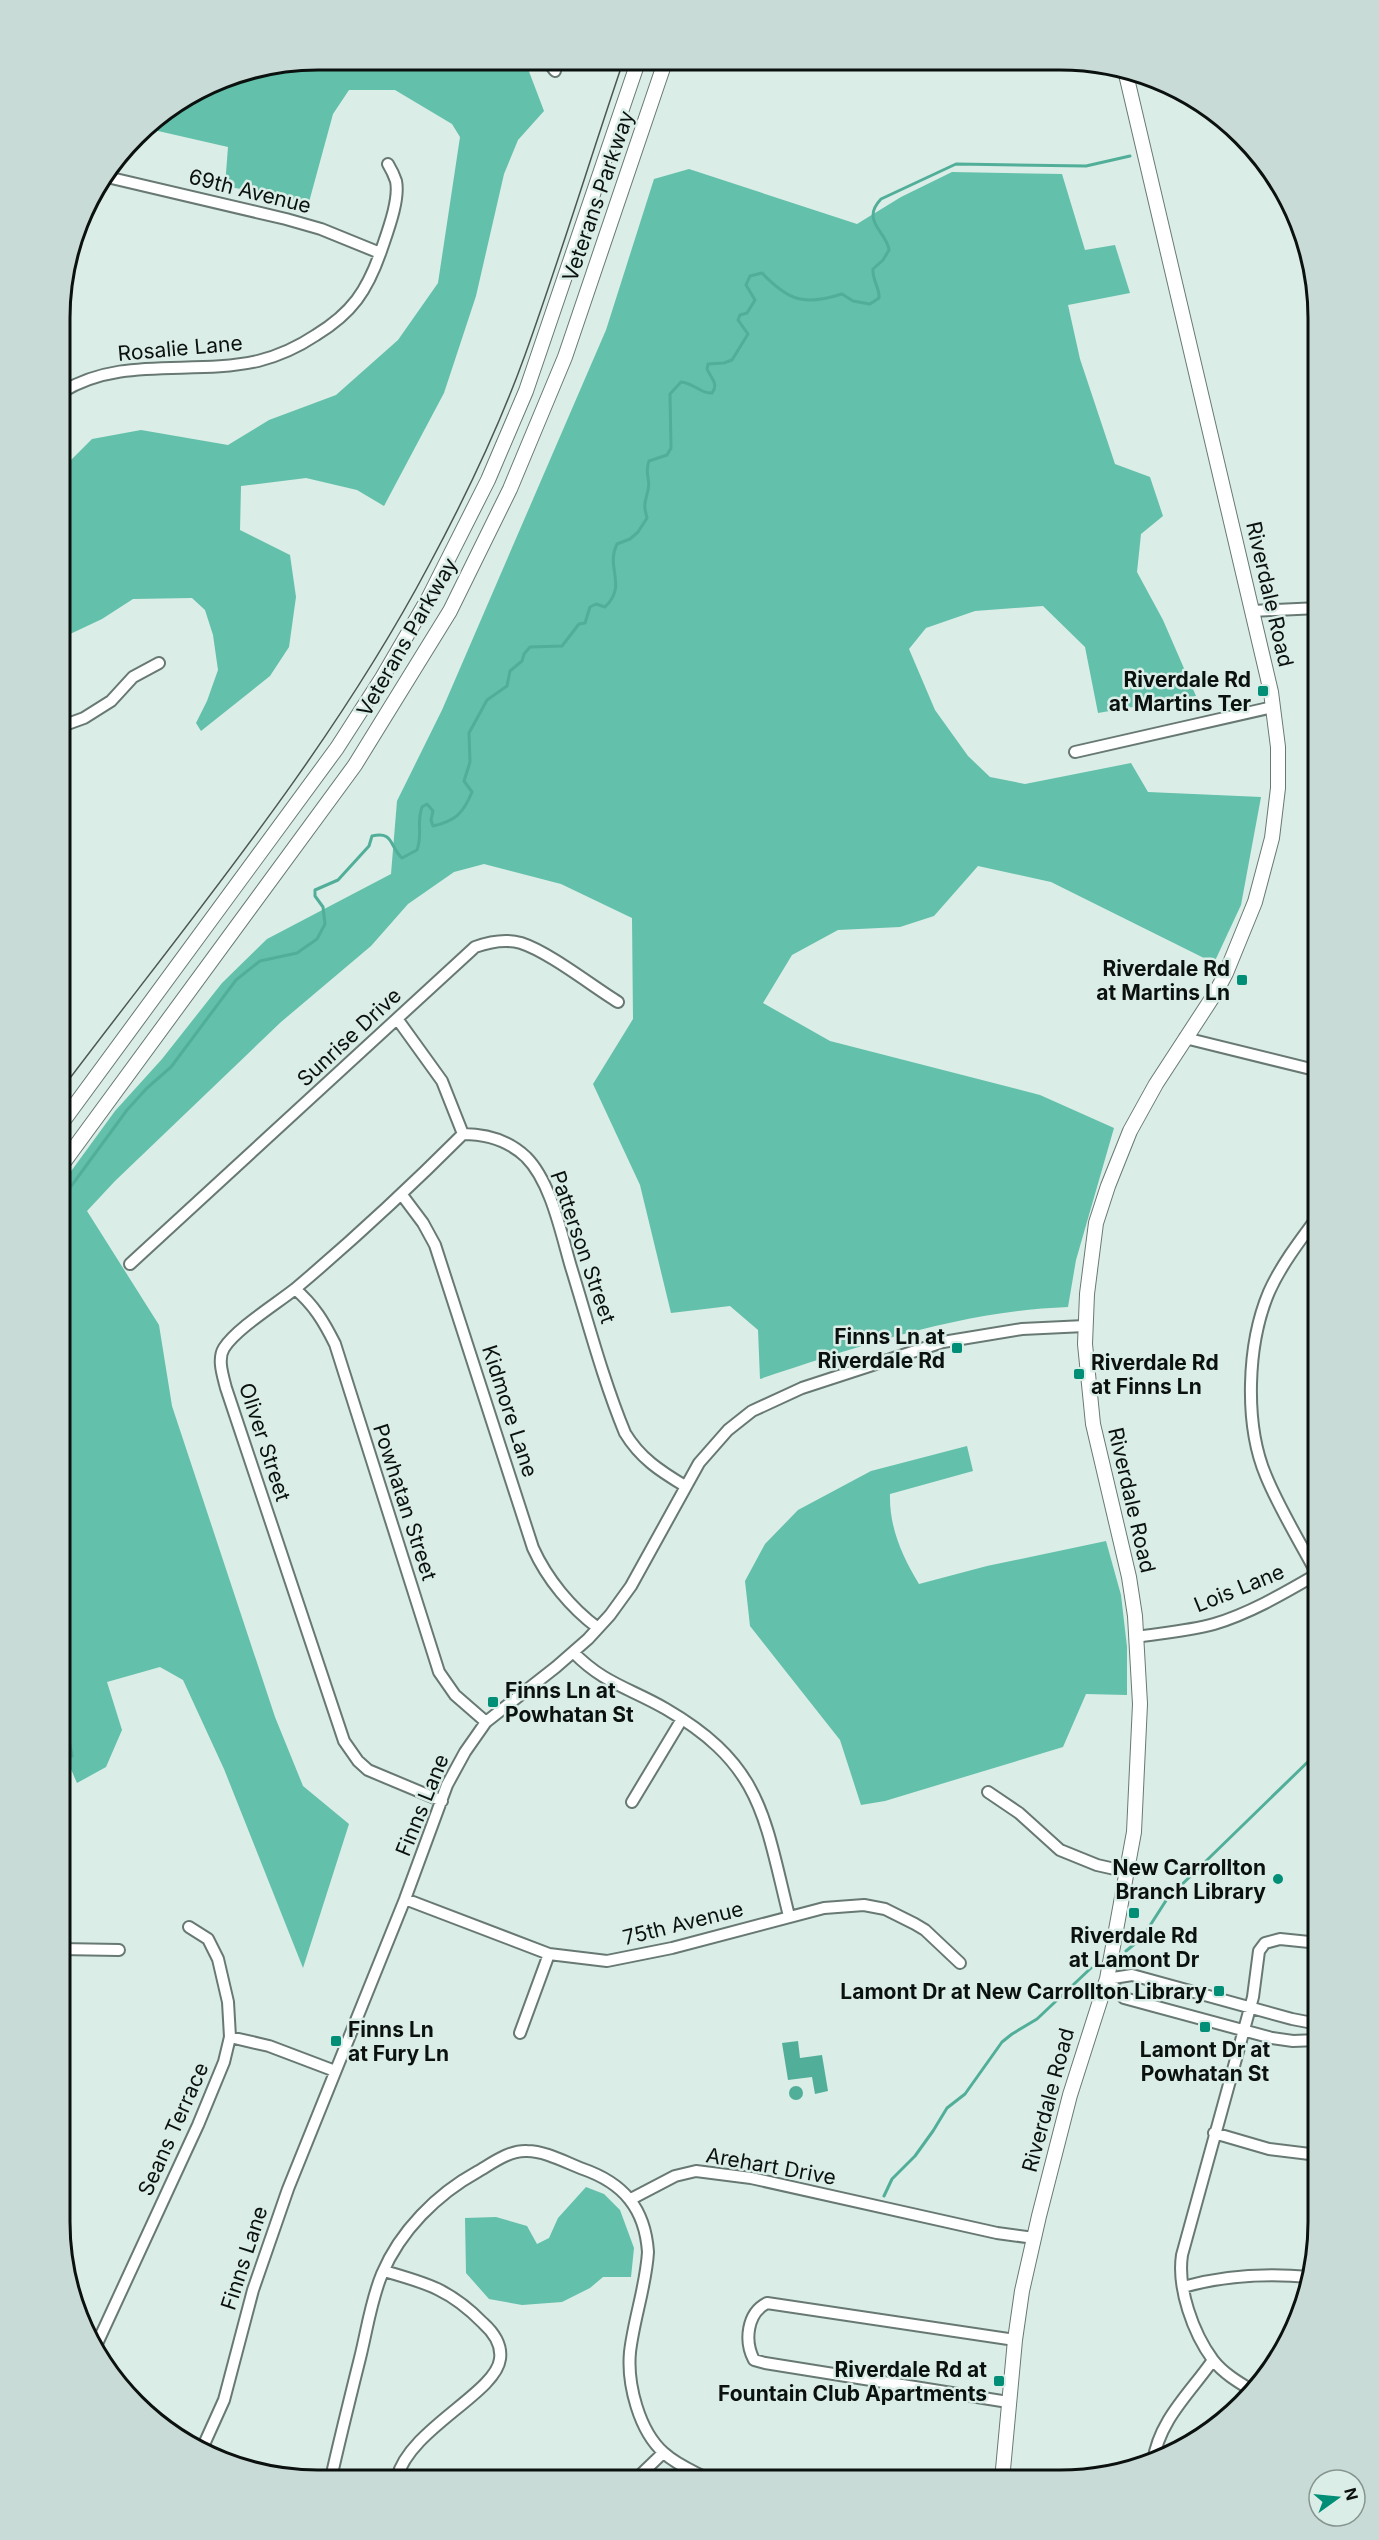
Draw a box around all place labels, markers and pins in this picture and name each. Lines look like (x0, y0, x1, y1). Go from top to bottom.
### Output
place label: Riverdale Rd at Martins Ter (1109, 667, 1251, 716)
marker: Riverdale Rd at Martins Ter (1256, 684, 1270, 698)
place label: Riverdale Rd at Martins Ln (1096, 956, 1230, 1005)
marker: Riverdale Rd at Martins Ln (1235, 973, 1249, 987)
place label: Finns Ln at Riverdale Rd (817, 1324, 945, 1373)
marker: Finns Ln at Riverdale Rd (950, 1341, 964, 1355)
place label: Riverdale Rd at Finns Ln (1091, 1350, 1219, 1399)
marker: Riverdale Rd at Finns Ln (1072, 1367, 1086, 1381)
place label: Finns Ln at Powhatan St (505, 1678, 634, 1727)
marker: Finns Ln at Powhatan St (486, 1695, 500, 1709)
place label: New Carrollton Branch Library (1112, 1855, 1266, 1904)
marker: New Carrollton Branch Library (1271, 1872, 1285, 1886)
marker: Riverdale Rd at Lamont Dr (1127, 1906, 1141, 1920)
place label: Riverdale Rd at Lamont Dr (1069, 1923, 1200, 1972)
place label: Lamont Dr at New Carrollton Library (840, 1979, 1207, 2004)
marker: Lamont Dr at New Carrollton Library (1212, 1984, 1226, 1998)
place label: Finns Ln at Fury Ln (348, 2017, 449, 2066)
marker: Lamont Dr at Powhatan St (1198, 2020, 1212, 2034)
marker: Finns Ln at Fury Ln (329, 2034, 343, 2048)
place label: Lamont Dr at Powhatan St (1140, 2037, 1271, 2086)
place label: Riverdale Rd at Fountain Club Apartments (718, 2357, 987, 2406)
marker: Riverdale Rd at Fountain Club Apartments (992, 2374, 1006, 2388)

